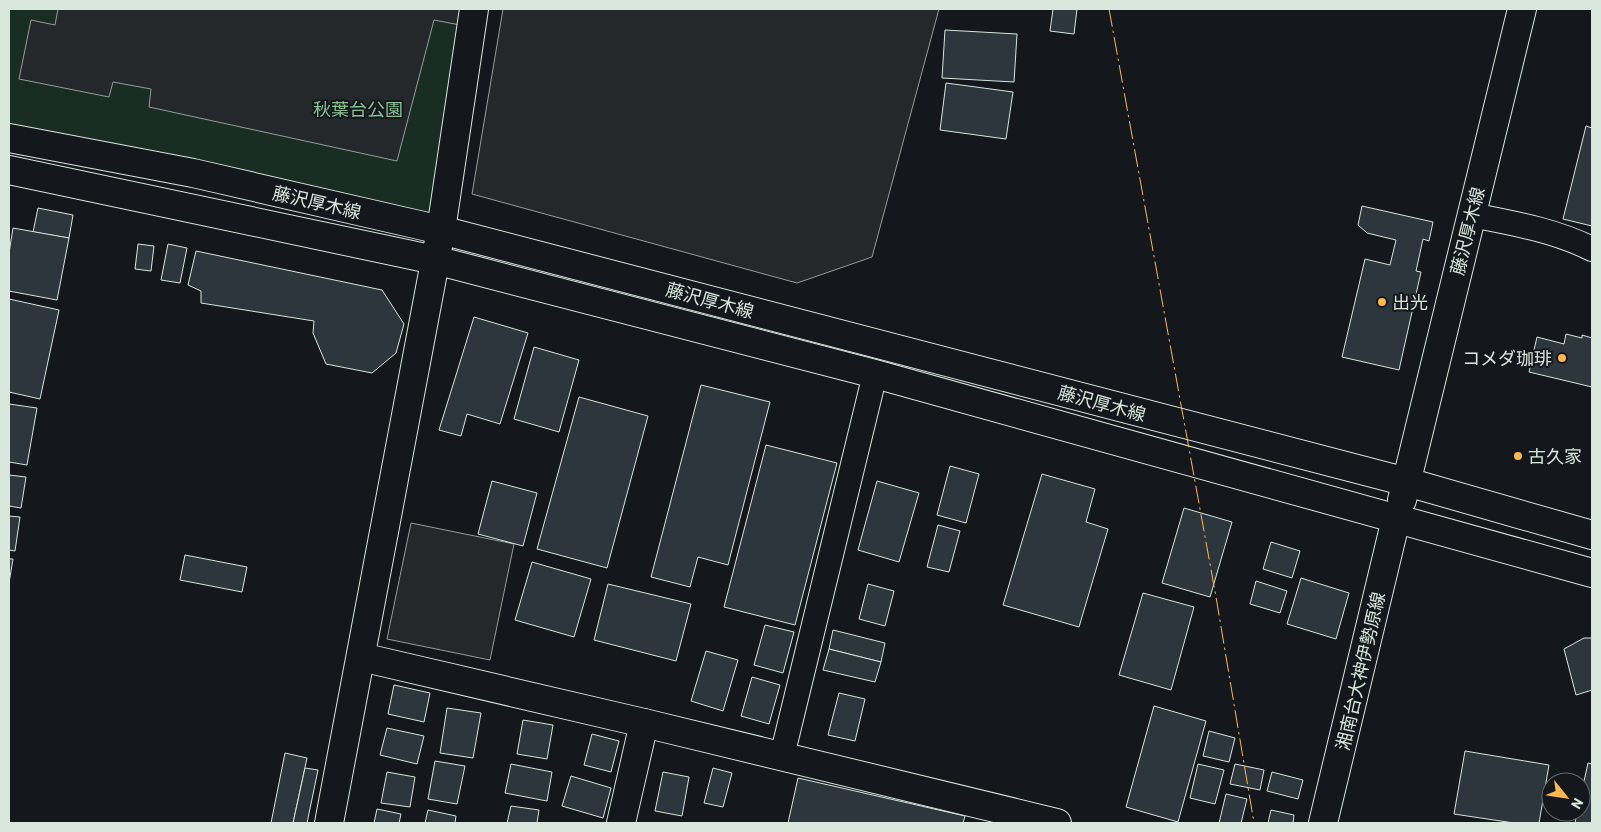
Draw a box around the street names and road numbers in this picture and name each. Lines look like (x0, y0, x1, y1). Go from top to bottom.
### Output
street label: 藤沢厚木線 (271, 181, 363, 223)
street label: 藤沢厚木線 (1445, 185, 1489, 277)
street label: 藤沢厚木線 (664, 278, 756, 322)
street label: 藤沢厚木線 (1056, 381, 1148, 425)
street label: 湘南台大神伊勢原線 (1331, 590, 1389, 752)

